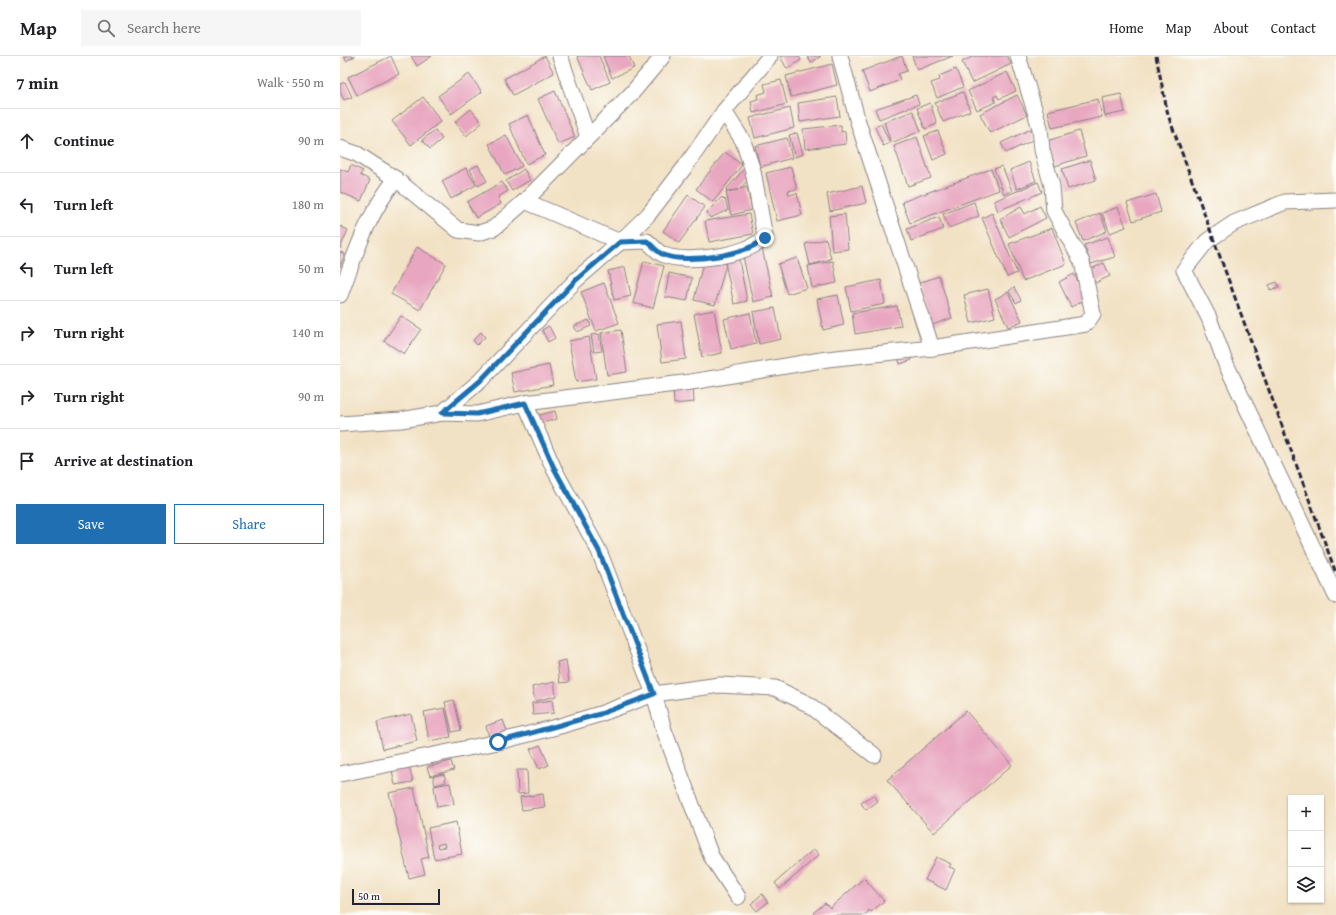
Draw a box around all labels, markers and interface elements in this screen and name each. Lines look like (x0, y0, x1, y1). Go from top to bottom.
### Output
search box (81, 10, 361, 46)
text: Map (20, 14, 57, 42)
icon: search (95, 17, 117, 39)
text: Search here (127, 17, 201, 38)
text: Home (1109, 18, 1144, 38)
text: Map (1166, 18, 1191, 38)
text: About (1213, 18, 1249, 38)
text: Contact (1271, 18, 1316, 38)
text: 7 min (16, 70, 58, 95)
text: Walk · 550 m (257, 73, 324, 92)
icon: ahead (16, 130, 38, 152)
text: Continue (54, 130, 115, 151)
text: 90 m (298, 131, 324, 150)
icon: left (16, 194, 38, 216)
text: Turn left (54, 194, 113, 215)
text: 180 m (292, 195, 324, 214)
route end (756, 229, 774, 247)
icon: left (16, 258, 38, 280)
text: Turn left (54, 258, 113, 279)
text: 50 m (298, 259, 324, 278)
icon: right (16, 322, 38, 344)
text: Turn right (54, 322, 125, 343)
text: 140 m (292, 323, 324, 342)
icon: right (16, 386, 38, 408)
text: Turn right (54, 386, 125, 407)
text: 90 m (298, 387, 324, 406)
icon: arrive (16, 450, 38, 472)
text: Arrive at destination (54, 450, 193, 471)
button: Save (16, 504, 166, 544)
button: Share (174, 504, 324, 544)
route start (489, 733, 507, 751)
map controls (1288, 795, 1324, 903)
button: + (1288, 795, 1324, 831)
button: − (1288, 831, 1324, 867)
button: layers (1288, 867, 1324, 903)
scale bar (352, 887, 440, 906)
text: 50 m (358, 888, 380, 904)

